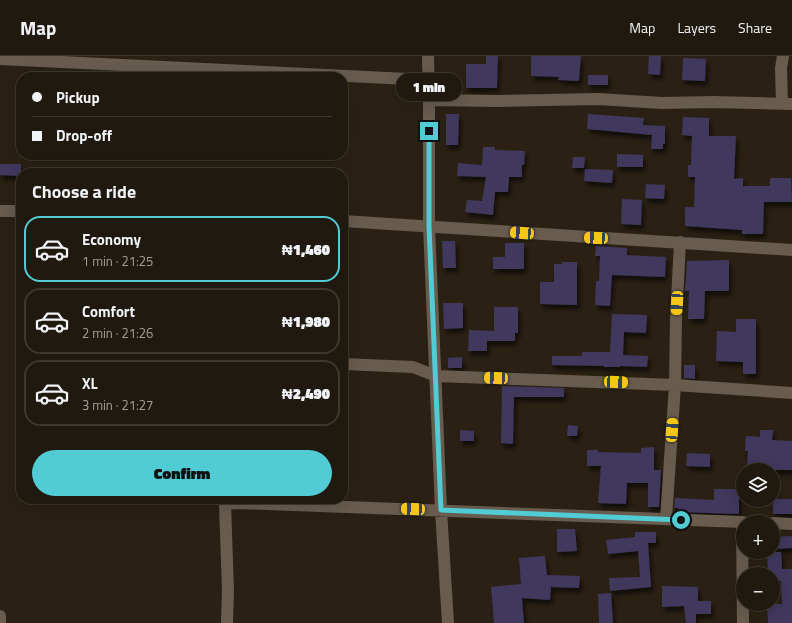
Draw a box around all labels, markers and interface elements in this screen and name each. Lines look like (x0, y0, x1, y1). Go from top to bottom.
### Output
text: Map (20, 13, 56, 42)
text: Map (629, 17, 655, 38)
text: Layers (677, 17, 716, 38)
text: Share (738, 17, 772, 38)
callout: 1 min (396, 73, 462, 101)
text: 1 min (413, 77, 445, 97)
text: Pickup (56, 86, 100, 109)
route end (420, 122, 438, 140)
text: Drop-off (56, 124, 112, 147)
text: Choose a ride (32, 178, 136, 205)
car (510, 226, 534, 240)
text: Economy (82, 228, 141, 251)
icon: car (34, 231, 70, 267)
car (584, 231, 608, 245)
text: ₦1,460 (282, 238, 330, 261)
text: 1 min · 21:25 (82, 251, 153, 271)
car (670, 291, 684, 315)
text: Comfort (82, 300, 135, 323)
icon: car (34, 303, 70, 339)
text: ₦1,980 (282, 310, 330, 333)
text: 2 min · 21:26 (82, 323, 153, 343)
text: XL (82, 372, 98, 395)
car (484, 372, 508, 384)
icon: car (34, 375, 70, 411)
car (604, 376, 628, 388)
text: ₦2,490 (282, 382, 330, 405)
text: 3 min · 21:27 (82, 395, 153, 415)
car (665, 418, 679, 442)
button: Confirm (32, 450, 332, 496)
map controls (736, 463, 780, 611)
button: layers (736, 463, 780, 507)
car (401, 503, 425, 515)
route start (672, 511, 690, 529)
button: + (736, 515, 780, 559)
button: − (736, 567, 780, 611)

